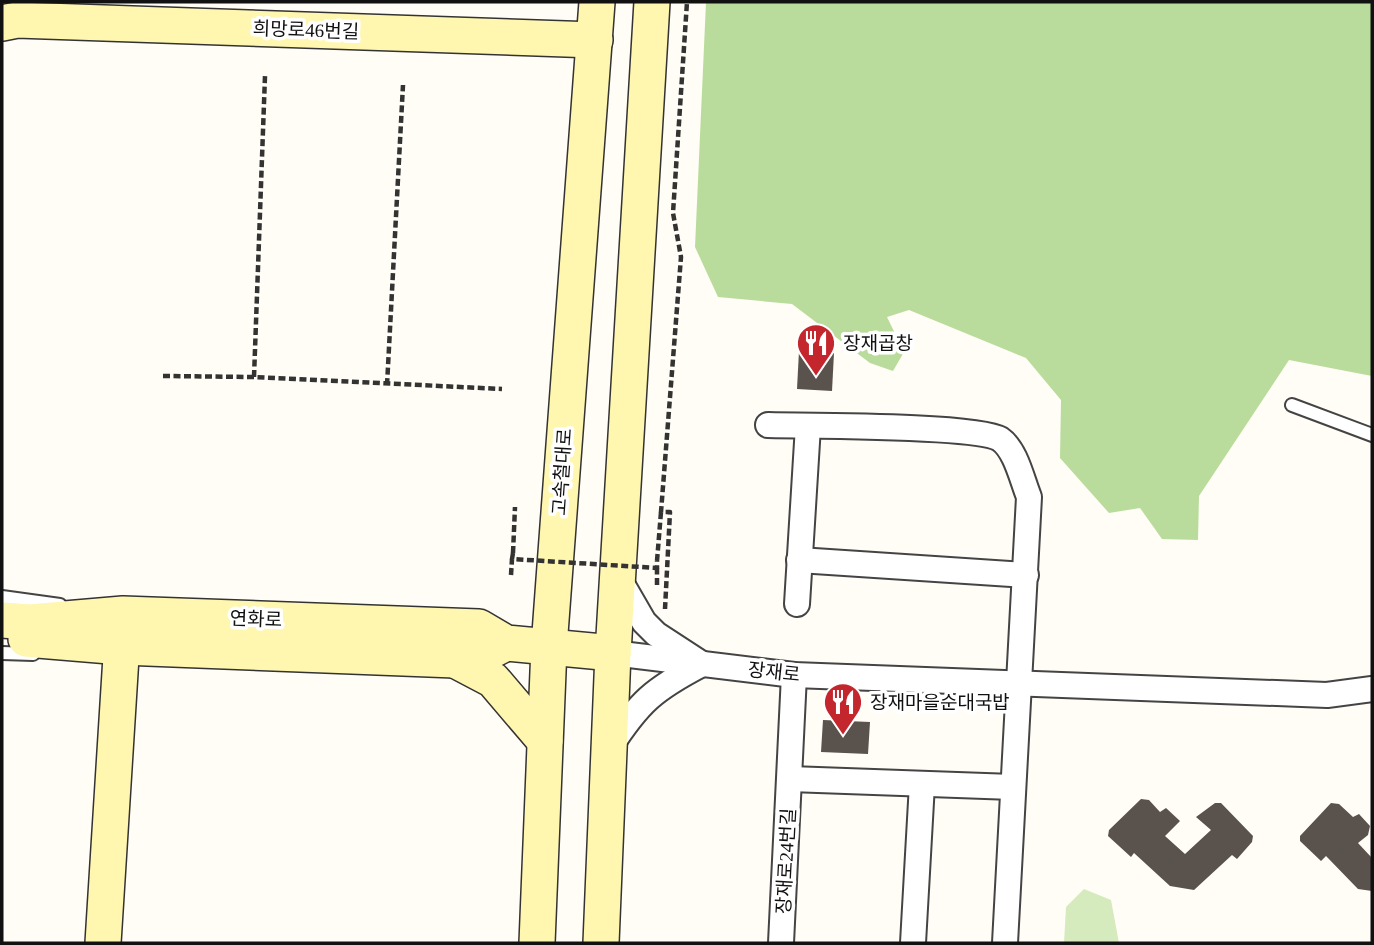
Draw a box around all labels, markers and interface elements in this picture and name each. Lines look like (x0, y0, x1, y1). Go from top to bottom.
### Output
street label: 희망로46번길 (252, 18, 360, 42)
restaurant icon: 장재곱창 (795, 322, 837, 377)
place label: 장재곱창 (843, 333, 913, 354)
street label: 고속철대로 (548, 428, 576, 516)
street label: 연화로 (229, 608, 283, 630)
street label: 장재로 (747, 659, 801, 685)
restaurant icon: 장재마을순대국밥 (822, 681, 864, 736)
place label: 장재마을순대국밥 (870, 692, 1010, 713)
street label: 장재로24번길 (773, 807, 799, 915)

